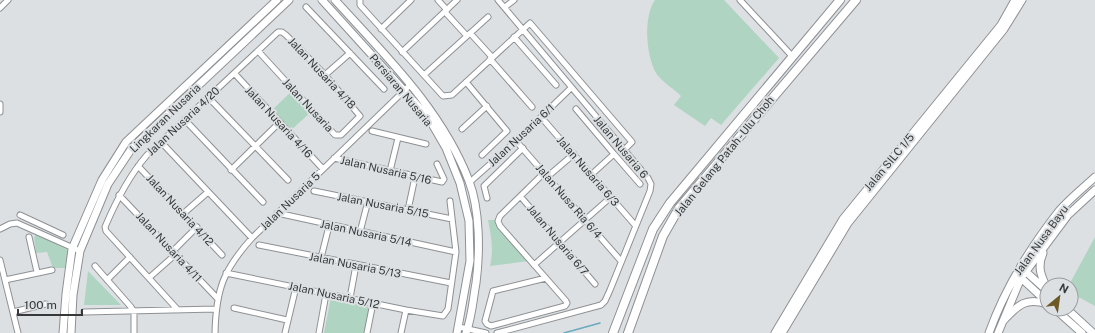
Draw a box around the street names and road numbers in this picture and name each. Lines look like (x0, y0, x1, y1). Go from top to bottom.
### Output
street label: Jalan Nusaria 4/18 (285, 34, 359, 112)
street label: Persiaran Nusaria (367, 52, 435, 128)
street label: Jalan Nusaria (280, 76, 336, 134)
street label: Lingkaran Nusaria (127, 81, 203, 155)
street label: Jalan Nusaria 4/20 (144, 84, 222, 158)
street label: Jalan Nusaria 4/16 (243, 84, 315, 160)
street label: Jalan Gelang Patah - Ulu Choh (672, 94, 776, 218)
street label: Jalan Nusaria 6/1 (485, 101, 557, 169)
street label: Jalan Nusaria 6 (591, 113, 651, 181)
street label: Jalan SILC 1/5 (862, 131, 916, 193)
street label: Jalan Nusaria 6/3 (554, 134, 622, 208)
street label: Jalan Nusaria 5/16 (339, 154, 433, 186)
street label: Jalan Nusa Ria 6/4 (534, 162, 604, 241)
street label: Jalan Nusaria 5 (258, 170, 322, 232)
street label: Jalan Nusaria 4/12 (144, 172, 216, 248)
street label: Jalan Nusaria 5/15 (336, 190, 430, 220)
street label: Jalan Nusaria 6/7 (525, 202, 591, 278)
street label: Jalan Nusa Bayu (1012, 203, 1070, 277)
street label: Jalan Nusaria 4/11 (134, 210, 204, 284)
street label: Jalan Nusaria 5/14 (319, 217, 413, 249)
street label: Jalan Nusaria 5/13 (308, 250, 402, 280)
street label: Jalan Nusaria 5/12 (287, 279, 381, 311)

